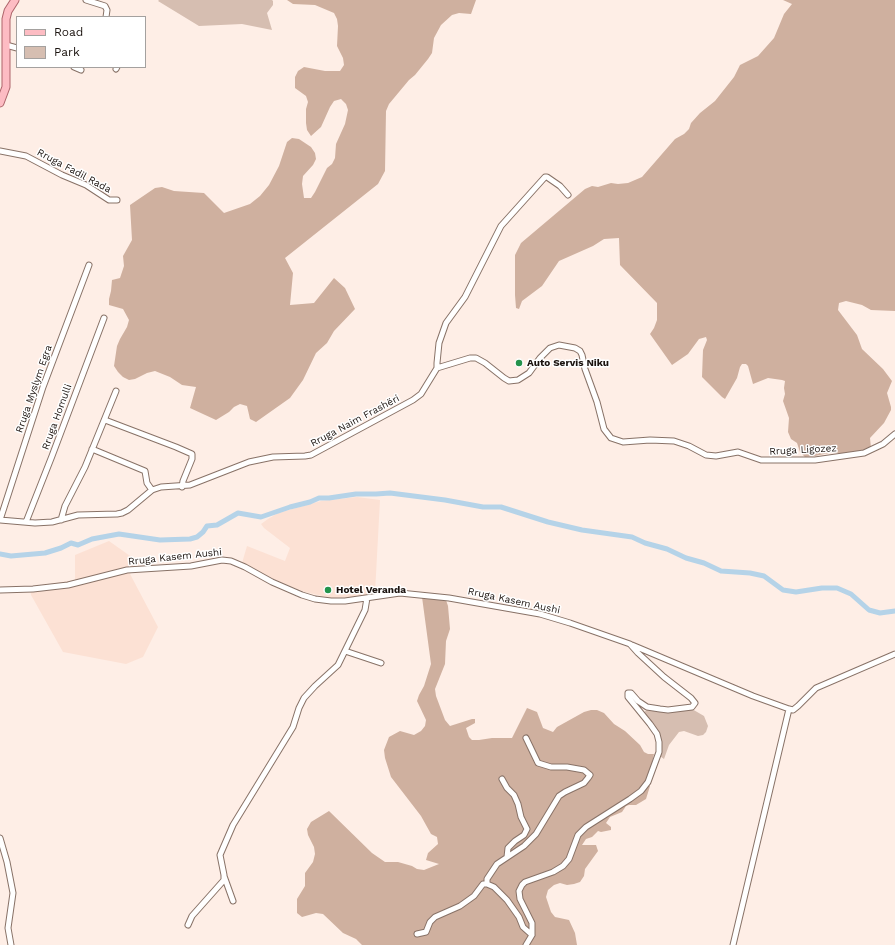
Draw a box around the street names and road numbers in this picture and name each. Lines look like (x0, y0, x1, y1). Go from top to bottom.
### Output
street label: Rruga Fadil Rada (35, 146, 113, 196)
street label: Rruga Myslym Egra (13, 343, 55, 435)
street label: Rruga Homulli (40, 383, 74, 451)
street label: Rruga Naim Frashëri (308, 392, 402, 450)
street label: Rruga Ligozez (769, 442, 837, 458)
street label: Rruga Kasem Aushi (128, 546, 222, 568)
street label: Rruga Kasem Aushi (467, 585, 561, 617)

